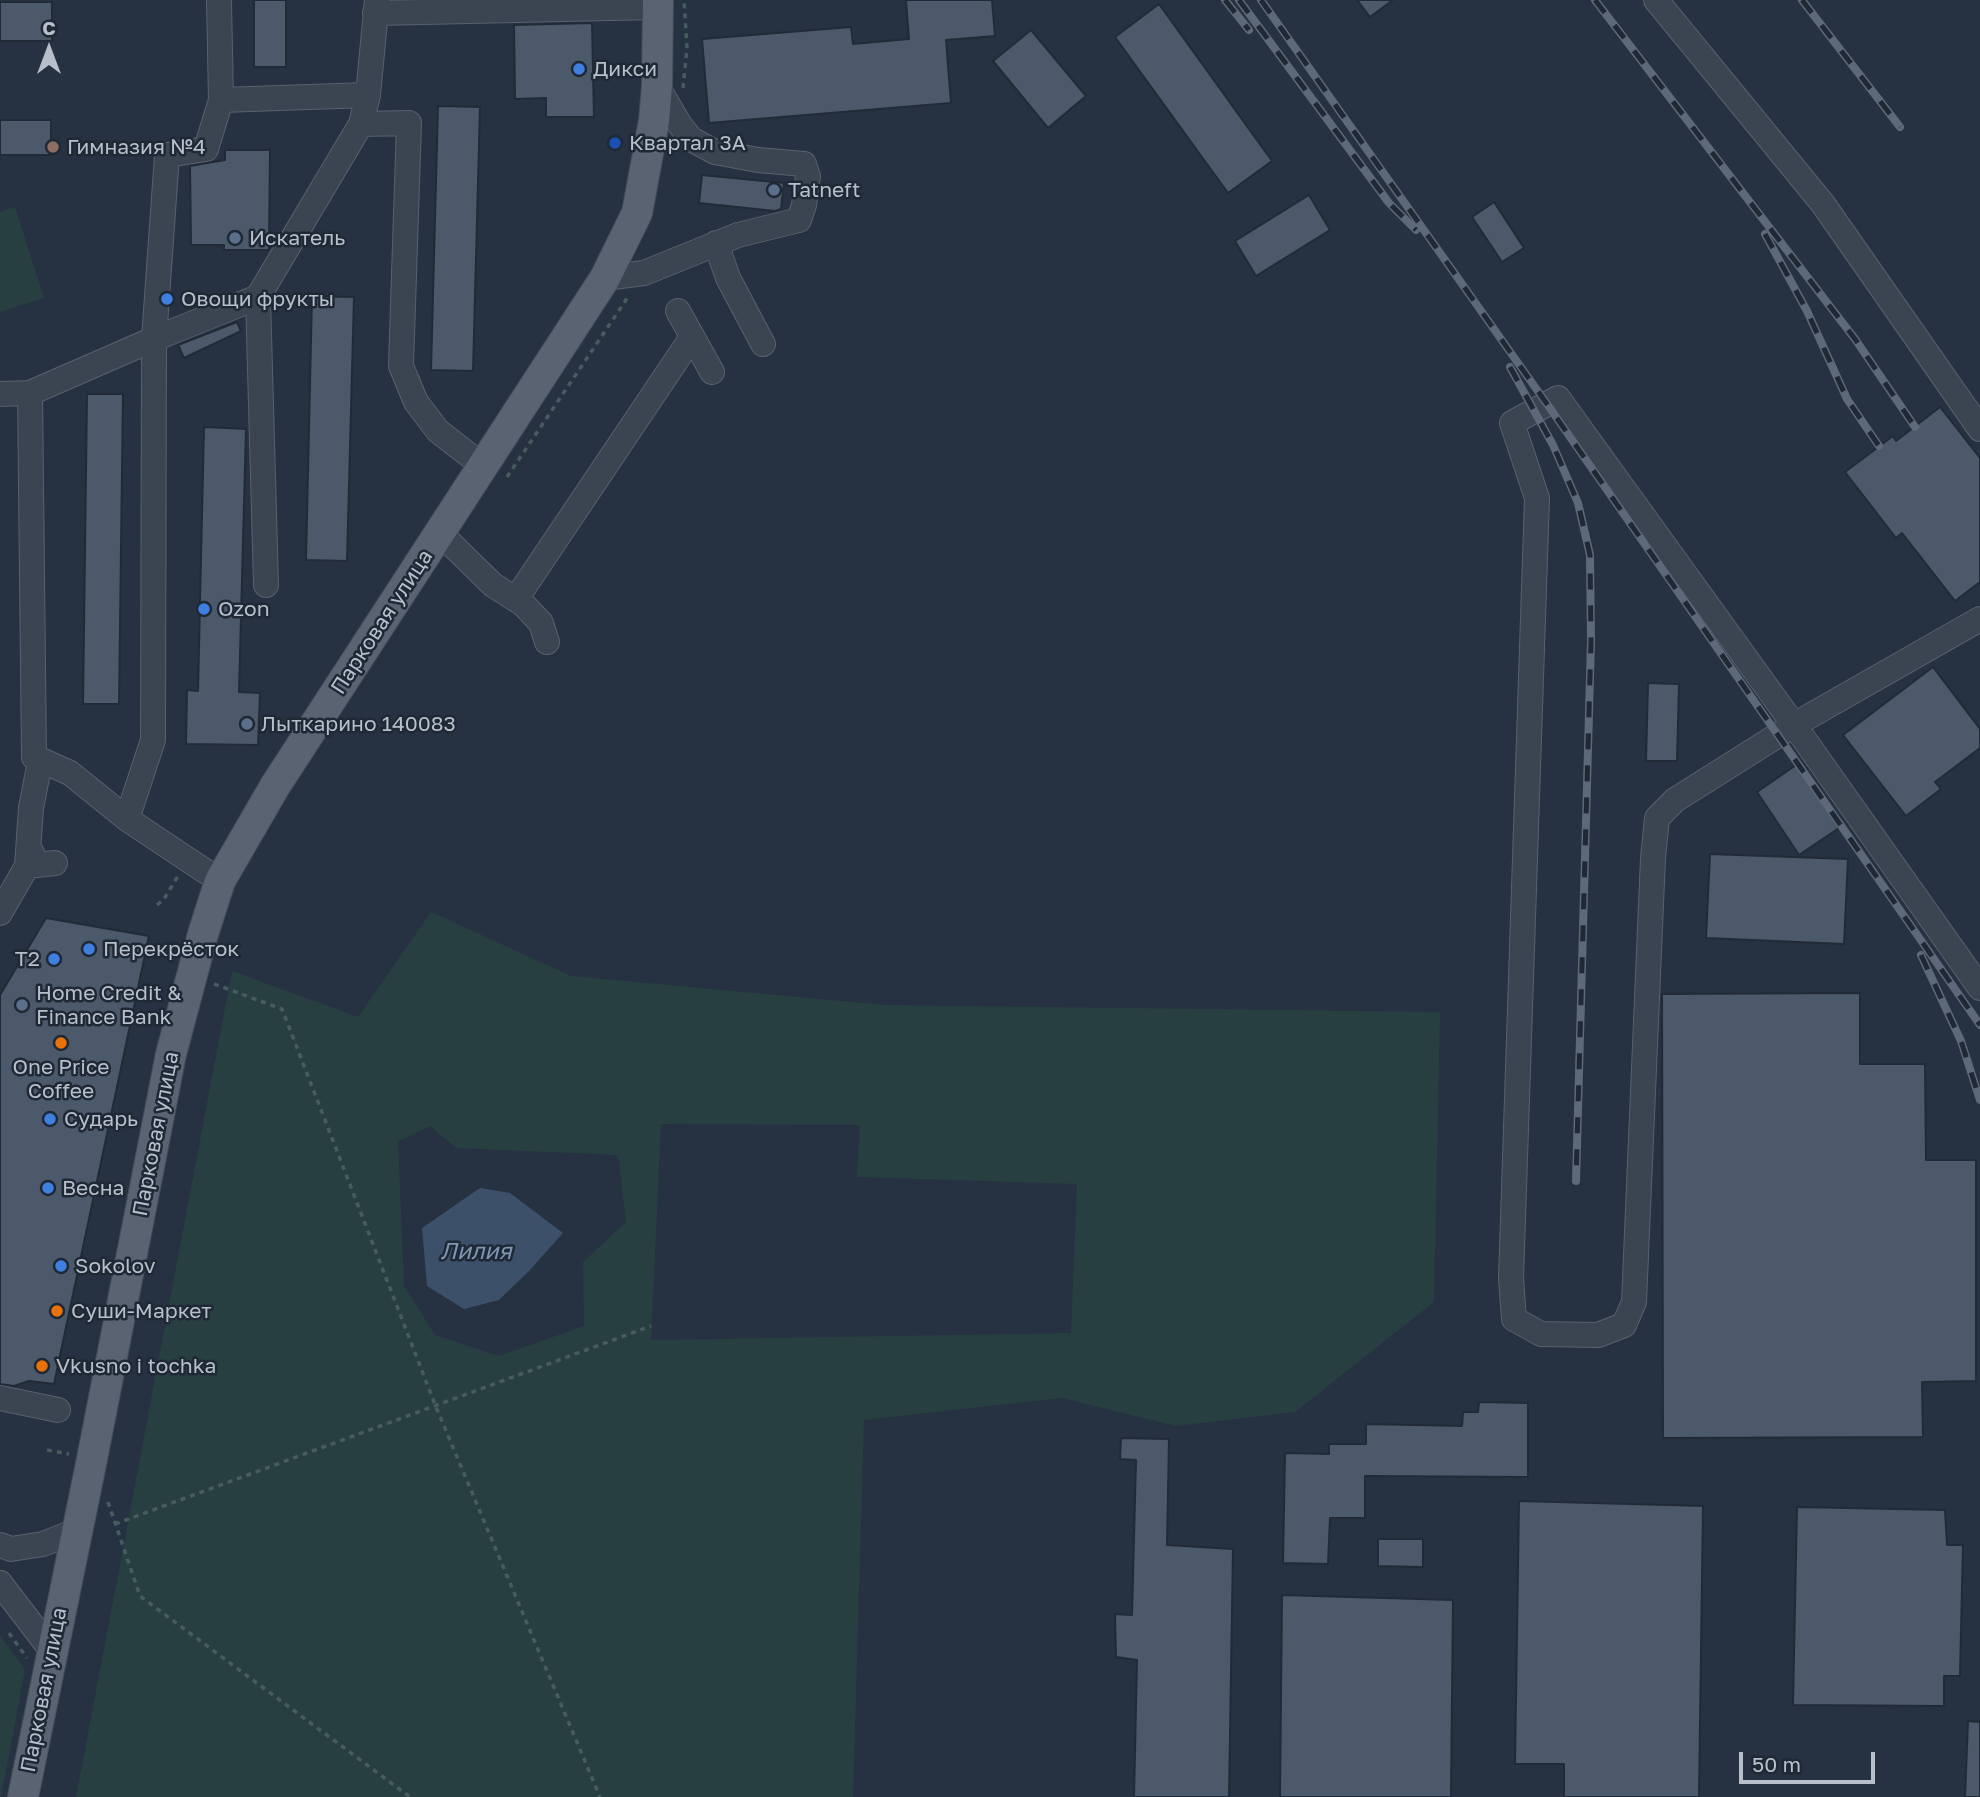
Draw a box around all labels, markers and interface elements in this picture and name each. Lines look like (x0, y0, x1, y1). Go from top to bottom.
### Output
north arrow (14, 14, 84, 84)
text: С (42, 16, 56, 39)
place label: Дикси (593, 56, 657, 82)
marker: Дикси (571, 61, 587, 77)
place label: Квартал 3А (629, 130, 746, 156)
place label: Гимназия №4 (67, 134, 206, 160)
marker: Квартал 3А (607, 135, 623, 151)
marker: Гимназия №4 (45, 139, 61, 155)
place label: Tatneft (788, 177, 860, 203)
marker: Tatneft (766, 182, 782, 198)
place label: Искатель (249, 225, 345, 251)
marker: Искатель (227, 230, 243, 246)
place label: Овощи фрукты (181, 286, 334, 312)
marker: Овощи фрукты (159, 291, 175, 307)
street label: Парковая улица (326, 545, 438, 699)
place label: Ozon (218, 596, 270, 622)
marker: Ozon (196, 601, 212, 617)
place label: Лыткарино 140083 (261, 711, 456, 737)
marker: Лыткарино 140083 (239, 716, 255, 732)
place label: Перекрёсток (103, 936, 239, 962)
marker: Перекрёсток (81, 941, 97, 957)
place label: T2 (15, 946, 40, 972)
marker: T2 (46, 951, 62, 967)
place label: Home Credit & Finance Bank (36, 980, 181, 1030)
marker: Home Credit & Finance Bank (14, 997, 30, 1013)
marker: One Price Coffee (53, 1035, 69, 1051)
street label: Парковая улица (128, 1049, 184, 1219)
place label: One Price Coffee (12, 1054, 110, 1104)
place label: Сударь (64, 1106, 138, 1132)
marker: Сударь (42, 1111, 58, 1127)
place label: Весна (62, 1175, 124, 1201)
marker: Весна (40, 1180, 56, 1196)
water label: Лилия (440, 1238, 512, 1266)
place label: Sokolov (75, 1253, 156, 1279)
marker: Sokolov (53, 1258, 69, 1274)
place label: Суши-Маркет (71, 1298, 212, 1324)
marker: Суши-Маркет (49, 1303, 65, 1319)
place label: Vkusno i tochka (56, 1353, 216, 1379)
marker: Vkusno i tochka (34, 1358, 50, 1374)
street label: Парковая улица (16, 1605, 72, 1775)
scale bar (1742, 1738, 1878, 1782)
text: 50 m (1752, 1751, 1801, 1777)

